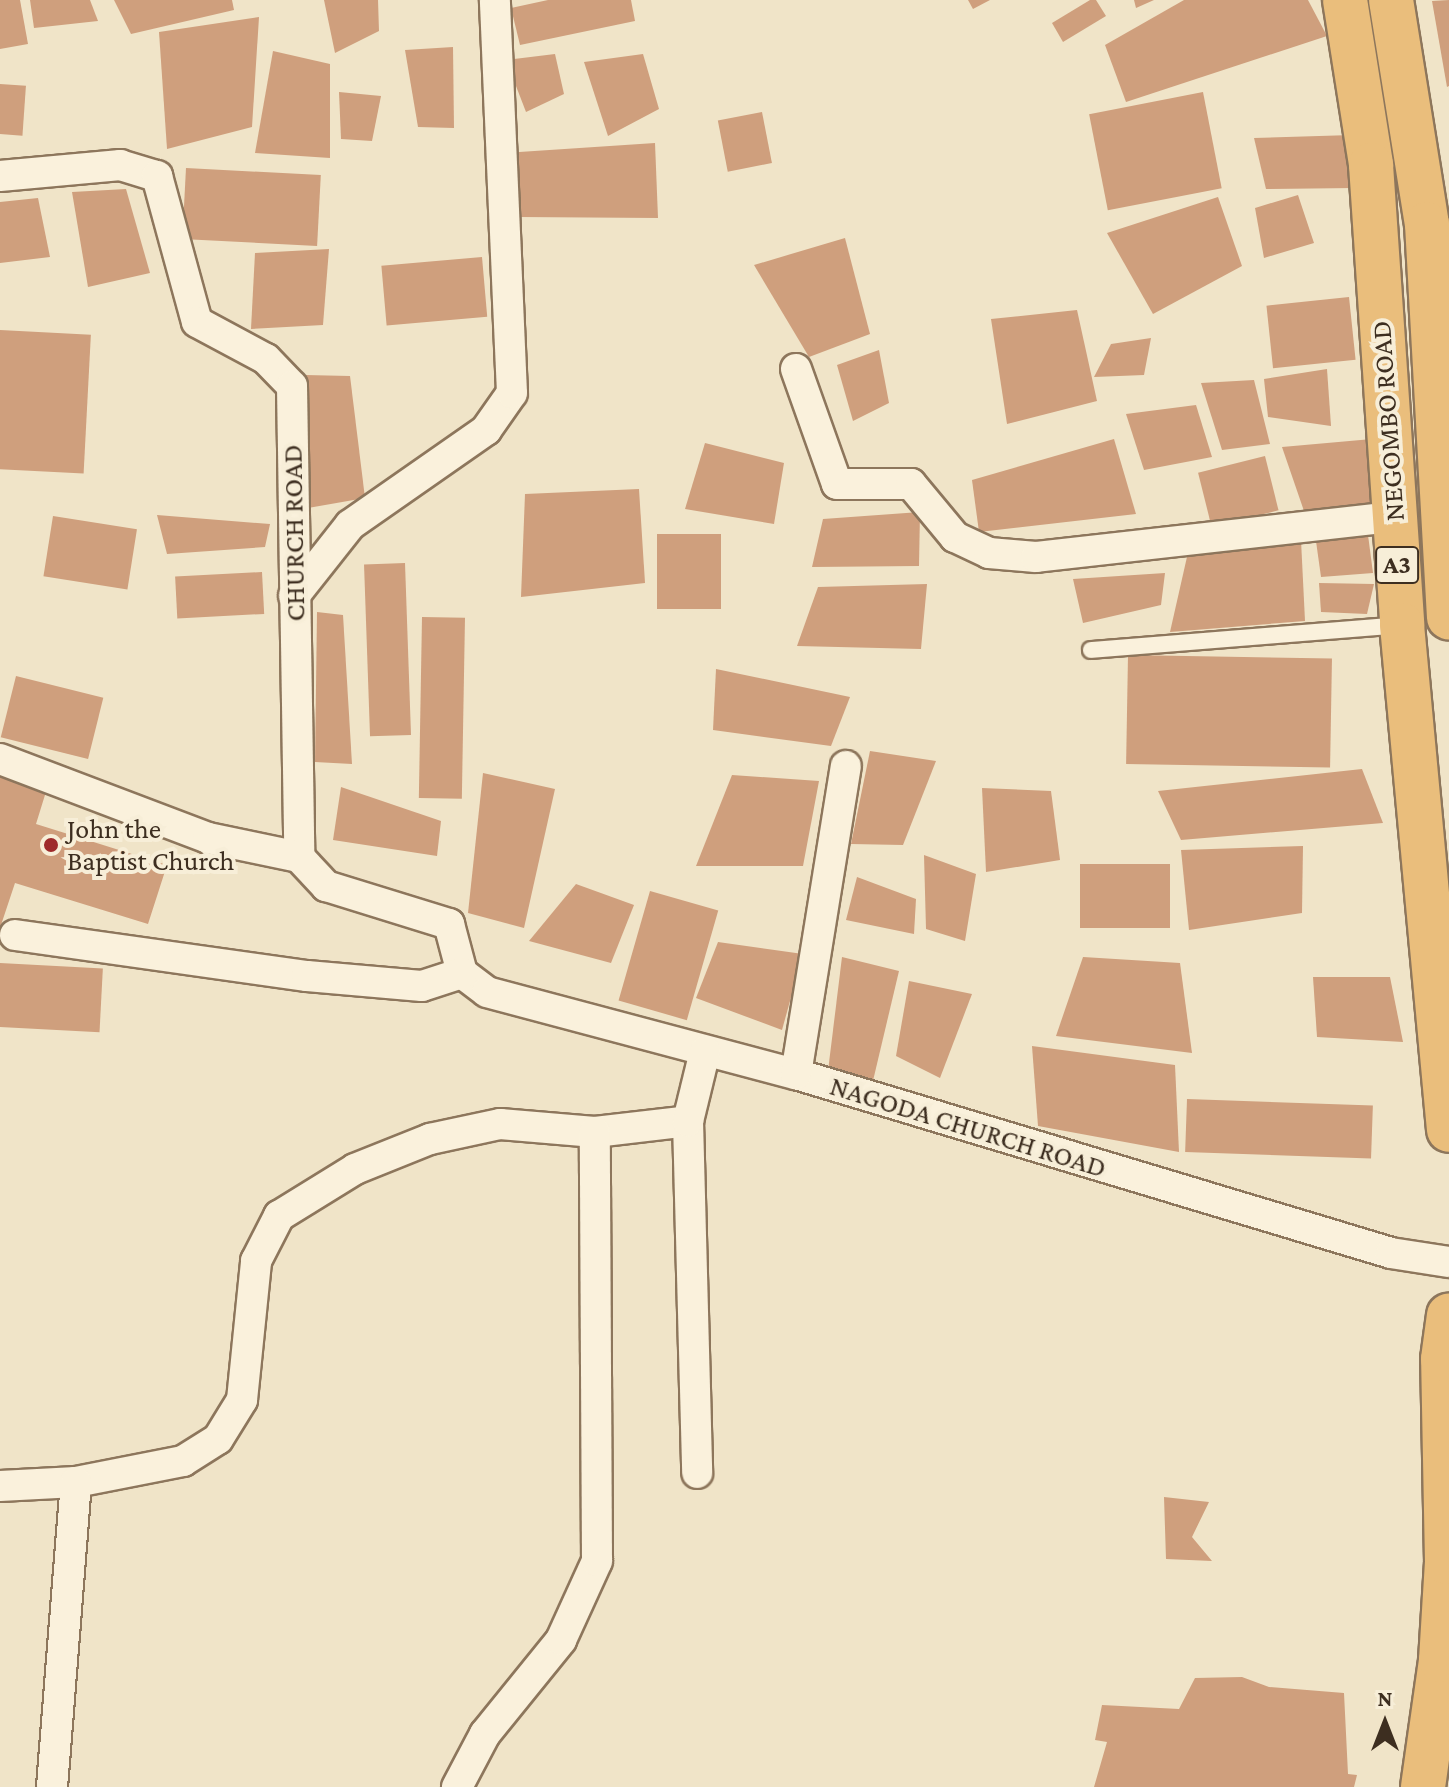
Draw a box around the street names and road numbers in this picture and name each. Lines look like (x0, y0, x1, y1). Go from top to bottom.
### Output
street label: NEGOMBO ROAD (1364, 320, 1412, 522)
street label: CHURCH ROAD (276, 444, 312, 622)
road number: A3 (1375, 543, 1419, 587)
street label: NAGODA CHURCH ROAD (826, 1069, 1110, 1185)

